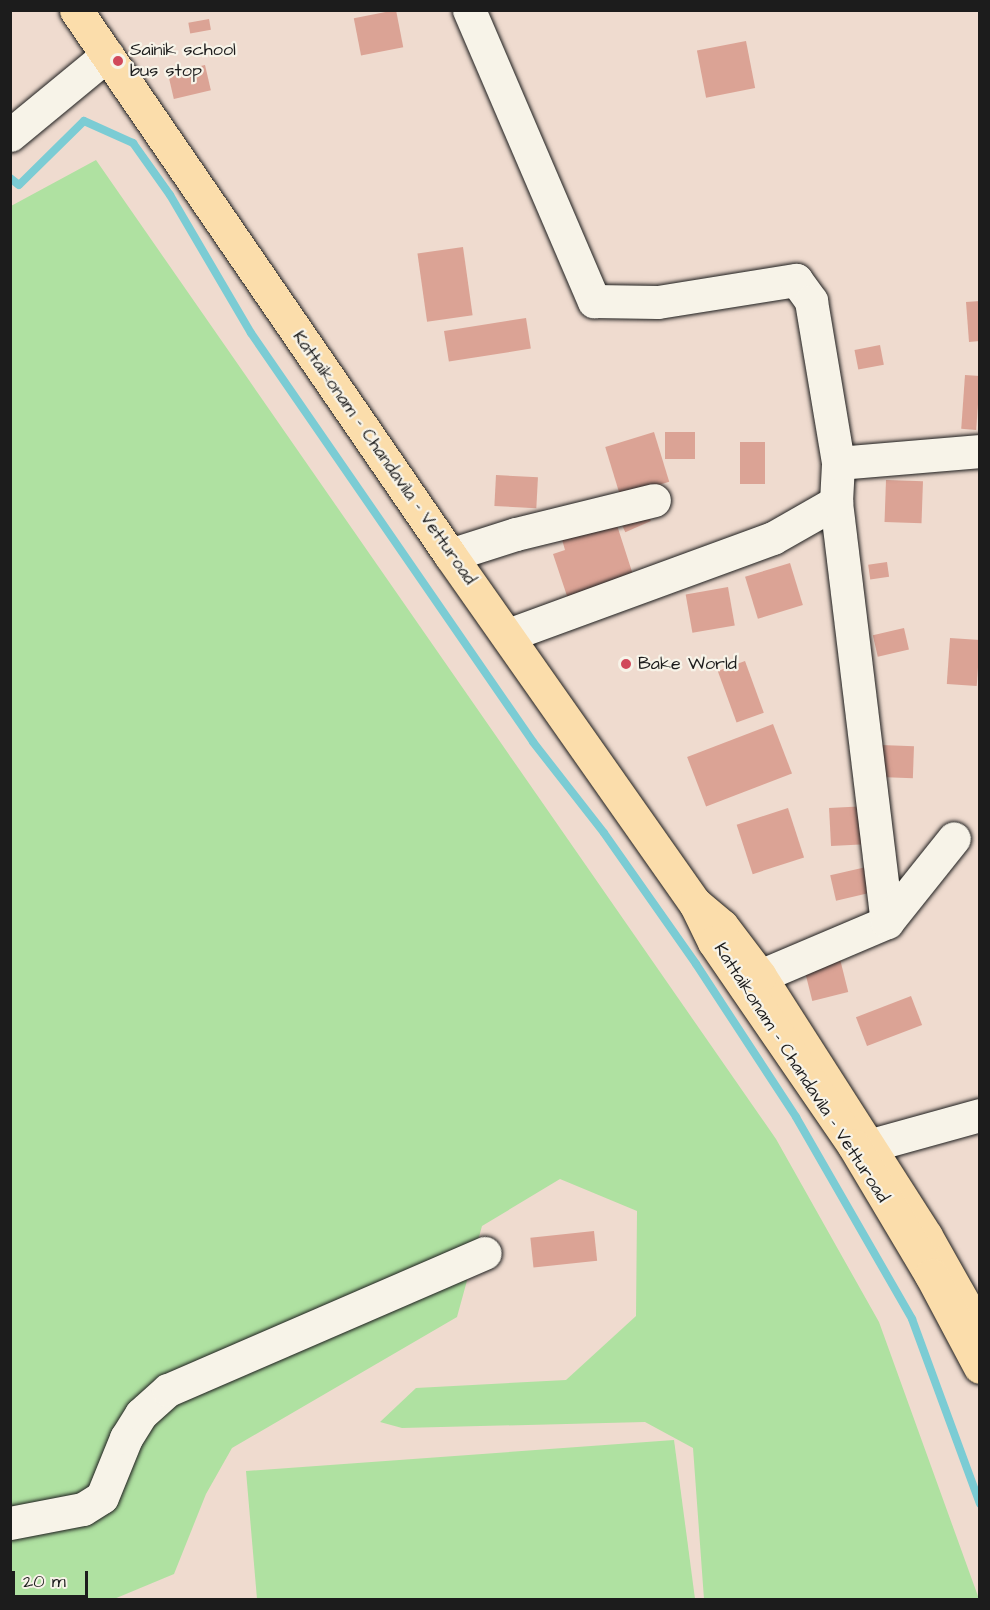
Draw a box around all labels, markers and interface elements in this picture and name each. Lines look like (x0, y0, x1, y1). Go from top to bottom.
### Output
place label: Sainik school bus stop (130, 40, 236, 82)
marker: Sainik school bus stop (111, 54, 125, 68)
street label: Kattaikonam - Chandavila - Vetturoad (288, 327, 480, 589)
place label: Bake World (638, 653, 737, 675)
marker: Bake World (619, 657, 633, 671)
street label: Kattaikonam - Chandavila - Vetturoad (709, 939, 893, 1207)
scale bar (15, 1559, 92, 1597)
text: 20 m (23, 1569, 66, 1594)

